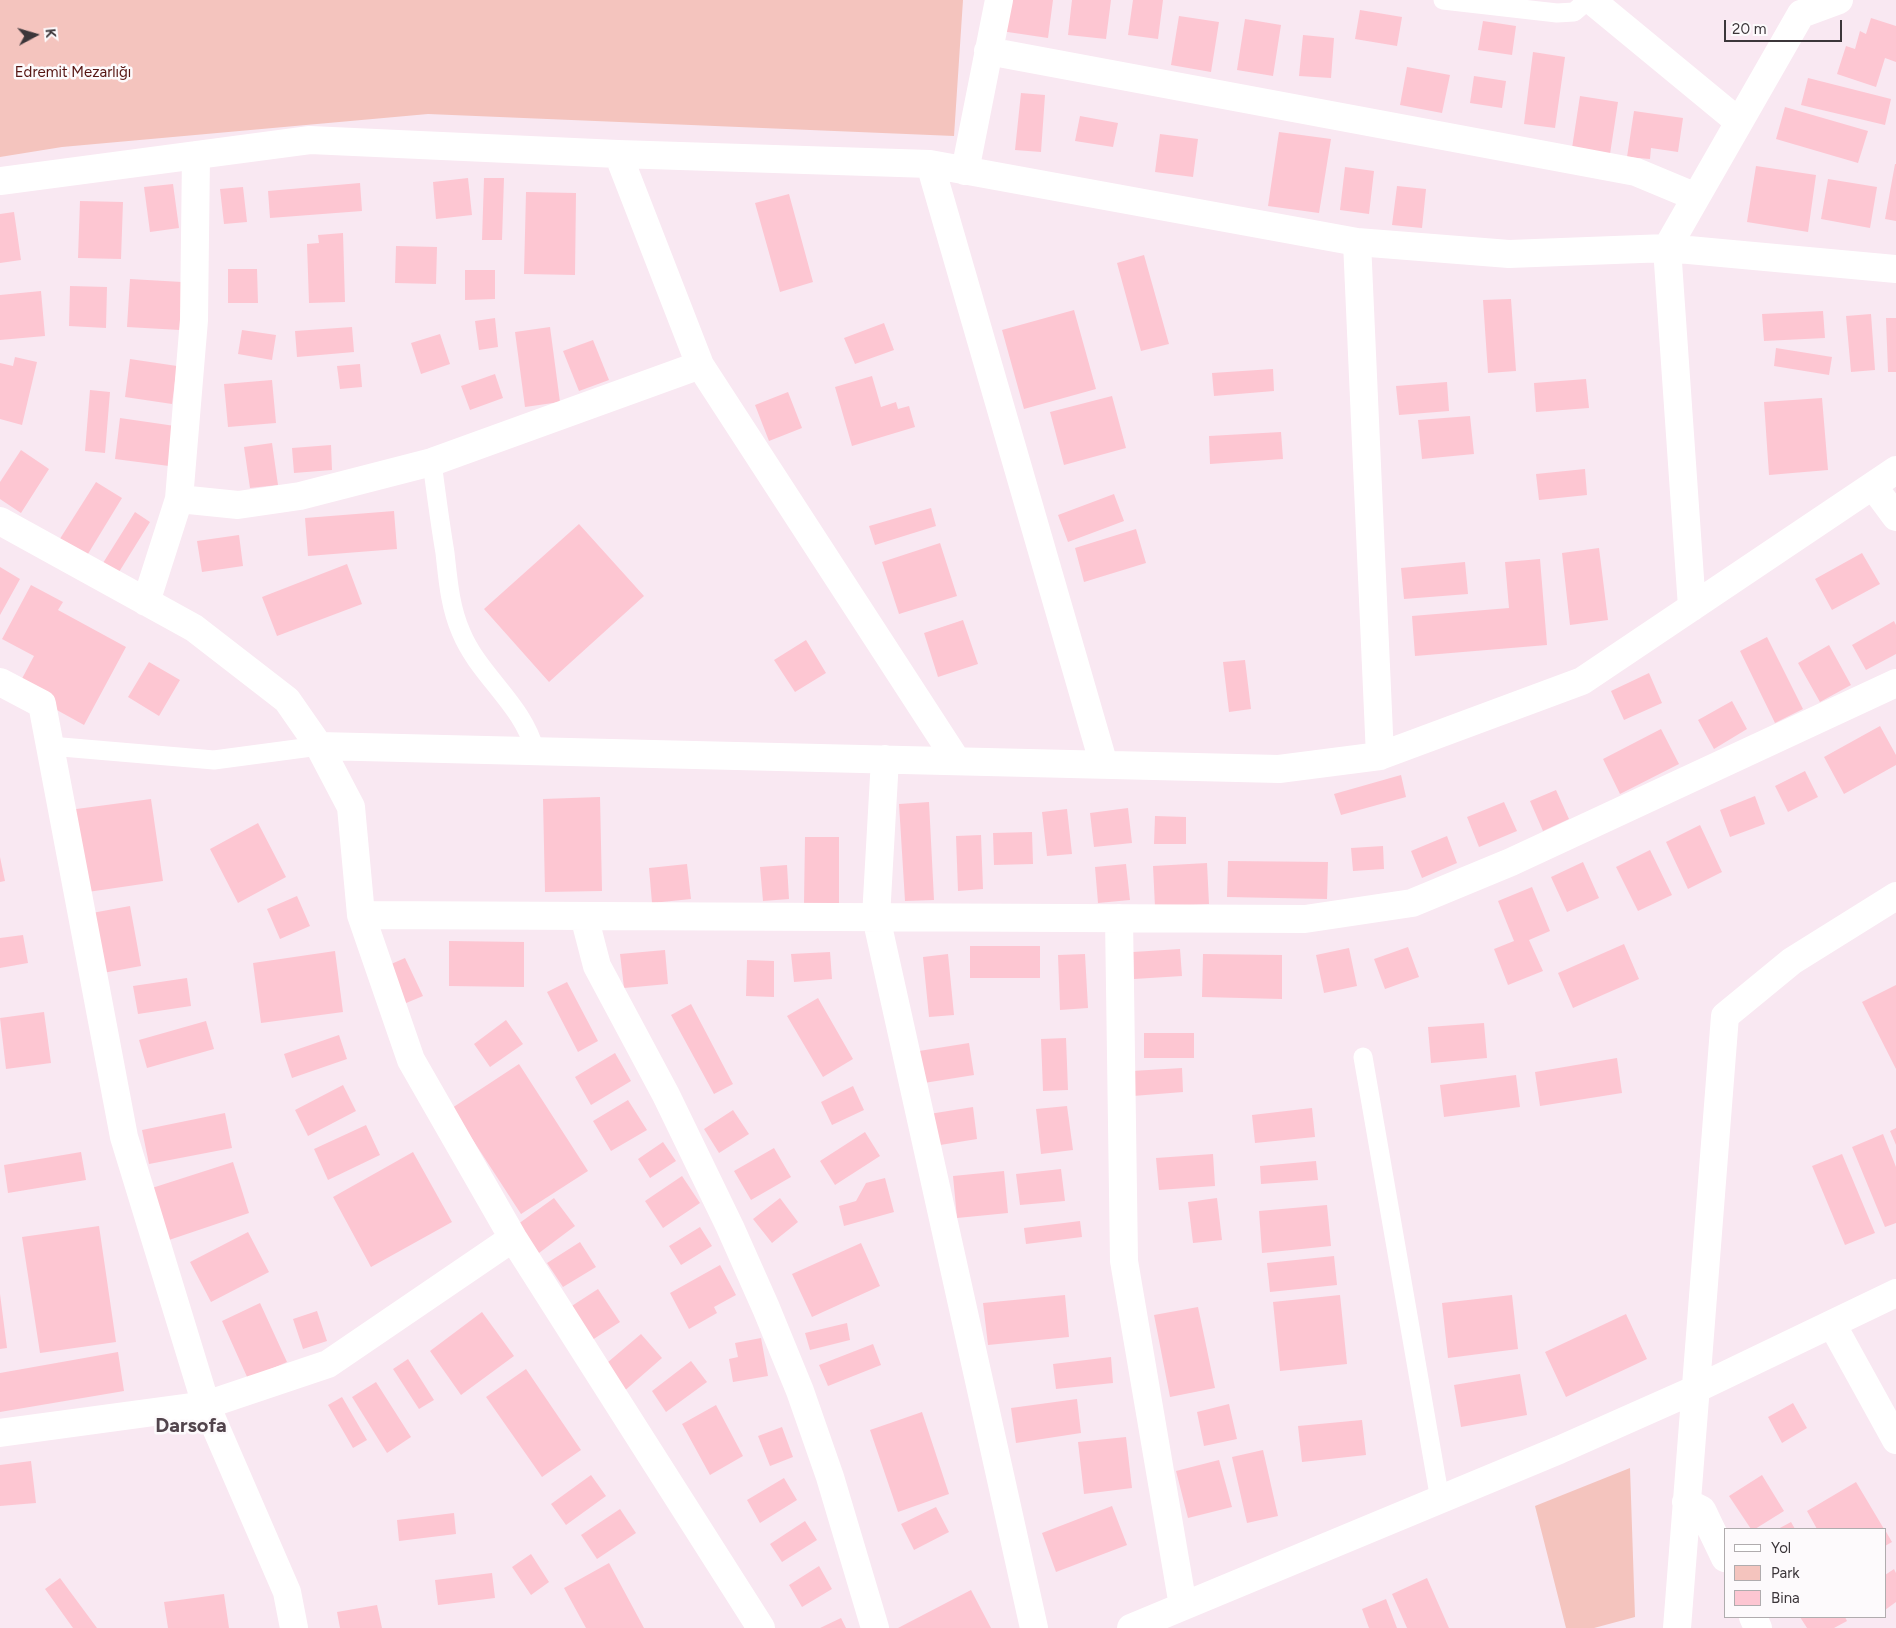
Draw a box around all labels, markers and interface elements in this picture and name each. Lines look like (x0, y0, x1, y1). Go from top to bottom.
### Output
north arrow (10, 10, 60, 60)
scale bar (1726, 10, 1844, 42)
text: 20 m (1732, 20, 1766, 38)
text: K (41, 28, 59, 39)
park label: Edremit Mezarlığı (15, 64, 131, 82)
district label: Darsofa (155, 1414, 227, 1438)
legend (1724, 1528, 1886, 1618)
text: Yol (1771, 1539, 1791, 1557)
text: Park (1771, 1564, 1800, 1582)
text: Bina (1771, 1589, 1800, 1607)

